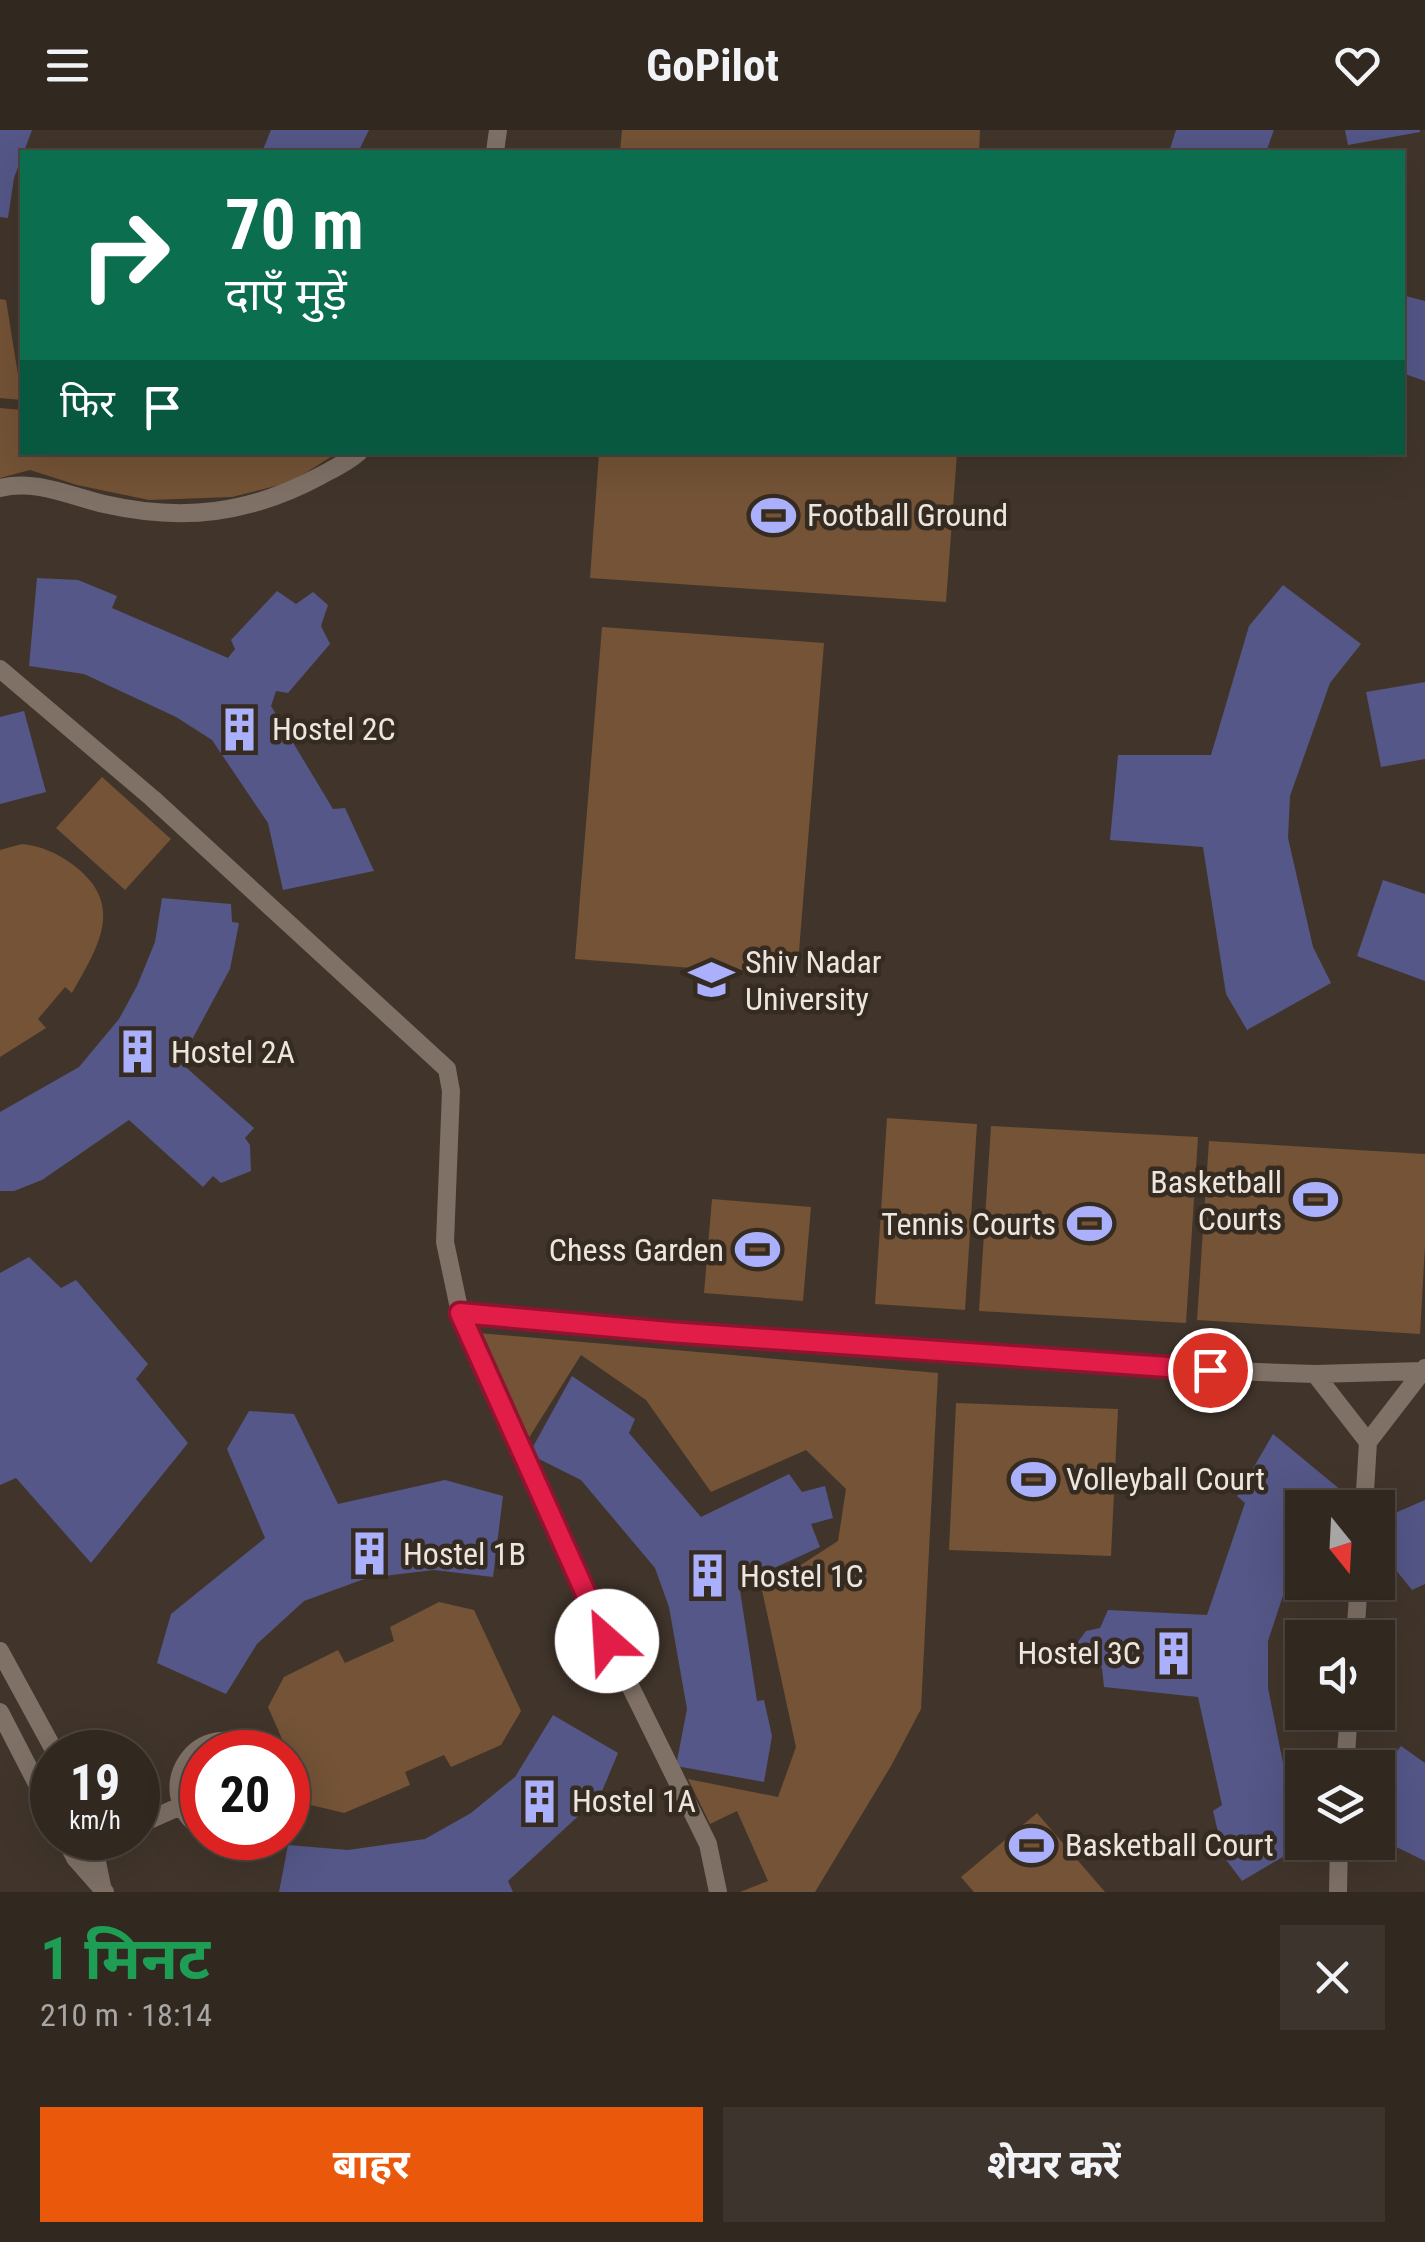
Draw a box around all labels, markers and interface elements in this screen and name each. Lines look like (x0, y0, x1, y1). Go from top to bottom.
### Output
icon: menu (40, 38, 95, 93)
icon: heart (1330, 38, 1385, 93)
text: GoPilot (646, 39, 779, 92)
text: 70 m (225, 184, 364, 266)
icon: right (60, 190, 190, 320)
text: दाएँ मुड़ें (225, 268, 347, 321)
icon: arrive (135, 380, 190, 435)
text: फिर (60, 382, 115, 426)
sports icon: Football Ground (750, 491, 798, 539)
place label: Football Ground (807, 496, 1008, 534)
building icon: Hostel 2C (215, 705, 263, 753)
place label: Hostel 2C (272, 710, 396, 748)
place label: Shiv Nadar University (745, 943, 882, 1018)
school or university icon: Shiv Nadar University (688, 956, 736, 1004)
building icon: Hostel 2A (114, 1028, 162, 1076)
place label: Hostel 2A (171, 1033, 295, 1071)
place label: Basketball Courts (1150, 1163, 1282, 1238)
sports icon: Basketball Courts (1291, 1176, 1339, 1224)
sports icon: Tennis Courts (1065, 1200, 1113, 1248)
place label: Tennis Courts (881, 1205, 1056, 1243)
sports icon: Chess Garden (733, 1226, 781, 1274)
place label: Chess Garden (549, 1231, 724, 1269)
pin (1168, 1328, 1253, 1413)
icon: arrive (1183, 1343, 1238, 1398)
sports icon: Volleyball Court (1009, 1455, 1057, 1503)
place label: Volleyball Court (1066, 1460, 1265, 1498)
north arrow (1285, 1490, 1395, 1600)
map controls (1285, 1490, 1395, 1860)
building icon: Hostel 1B (346, 1530, 394, 1578)
place label: Hostel 1B (403, 1535, 526, 1573)
building icon: Hostel 1C (683, 1552, 731, 1600)
place label: Hostel 1C (740, 1557, 864, 1595)
position arrow (555, 1589, 659, 1693)
button: sound (1285, 1620, 1395, 1730)
building icon: Hostel 3C (1150, 1629, 1198, 1677)
place label: Hostel 3C (1017, 1634, 1141, 1672)
speed limit sign: 20 (180, 1730, 310, 1860)
button: layers (1285, 1750, 1395, 1860)
text: 19 (70, 1754, 120, 1812)
building icon: Hostel 1A (515, 1777, 563, 1825)
place label: Hostel 1A (572, 1782, 696, 1820)
text: km/h (69, 1806, 121, 1835)
sports icon: Basketball Court (1008, 1821, 1056, 1869)
place label: Basketball Court (1065, 1826, 1274, 1864)
text: 1 मिनट (40, 1923, 210, 1994)
button: close (1280, 1925, 1385, 2030)
text: 210 m · 18:14 (40, 1996, 212, 2034)
button: बाहर (40, 2107, 703, 2222)
button: शेयर करें (723, 2107, 1385, 2222)

